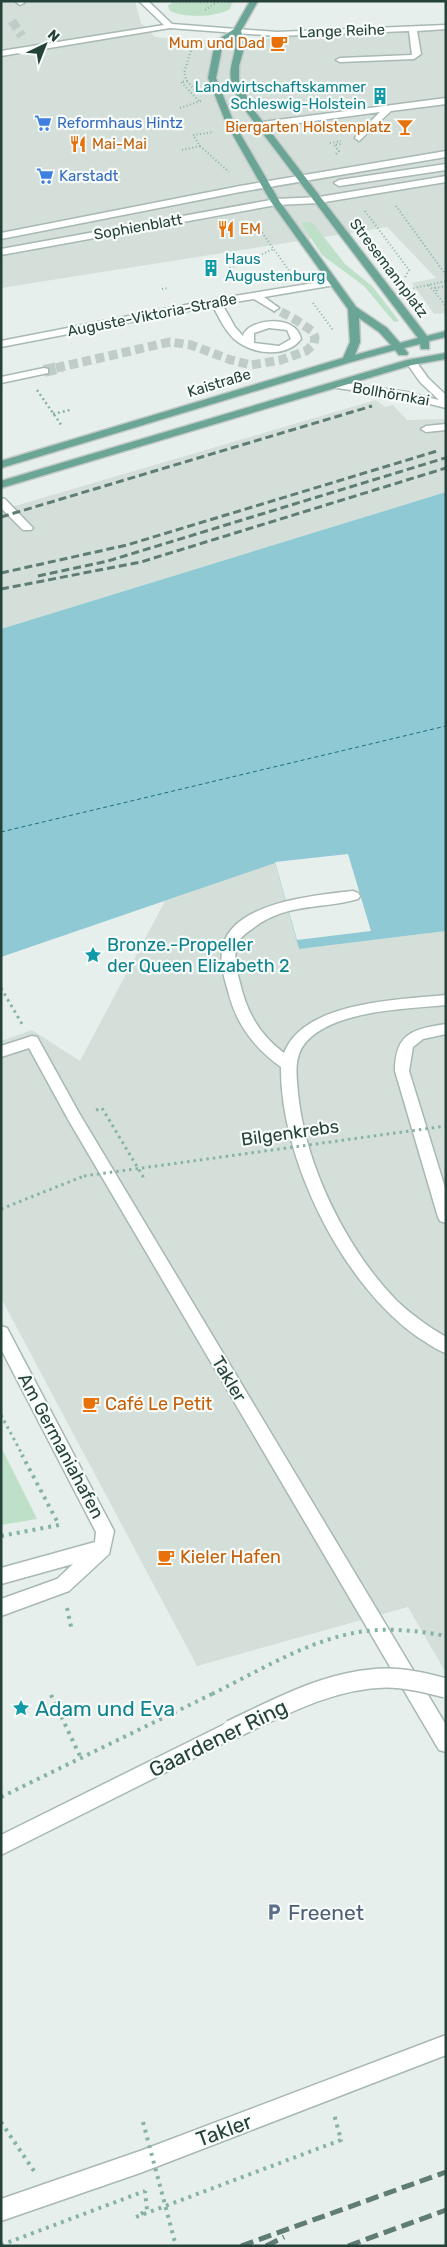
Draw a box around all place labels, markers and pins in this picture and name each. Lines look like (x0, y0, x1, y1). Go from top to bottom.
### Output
cafe icon: Mum und Dad (269, 33, 289, 53)
place label: Mum und Dad (169, 34, 265, 52)
place label: Landwirtschaftskammer Schleswig-Holstein (195, 78, 366, 113)
building icon: Landwirtschaftskammer Schleswig-Holstein (370, 86, 390, 106)
supermarket icon: Reformhaus Hintz (33, 113, 53, 133)
place label: Reformhaus Hintz (57, 114, 183, 132)
bar icon: Biergarten Holstenplatz (395, 117, 415, 137)
place label: Biergarten Holstenplatz (225, 118, 391, 136)
restaurant icon: Mai-Mai (68, 134, 88, 154)
place label: Mai-Mai (92, 135, 147, 153)
supermarket icon: Karstadt (35, 166, 55, 186)
place label: Karstadt (59, 167, 119, 185)
restaurant icon: EM (216, 219, 236, 239)
place label: EM (240, 220, 261, 238)
place label: Haus Augustenburg (225, 250, 325, 285)
building icon: Haus Augustenburg (201, 258, 221, 278)
place label: Bronze.-Propeller der Queen Elizabeth 2 (107, 934, 290, 977)
place icon: Bronze.-Propeller der Queen Elizabeth 2 (83, 945, 103, 965)
place label: Café Le Petit (105, 1393, 212, 1415)
cafe icon: Café Le Petit (81, 1394, 101, 1414)
place label: Kieler Hafen (180, 1546, 281, 1568)
cafe icon: Kieler Hafen (156, 1547, 176, 1567)
place label: Adam und Eva (35, 1696, 175, 1721)
place icon: Adam und Eva (11, 1698, 31, 1718)
place label: Freenet (288, 1900, 364, 1925)
parking icon: Freenet (264, 1902, 284, 1922)

